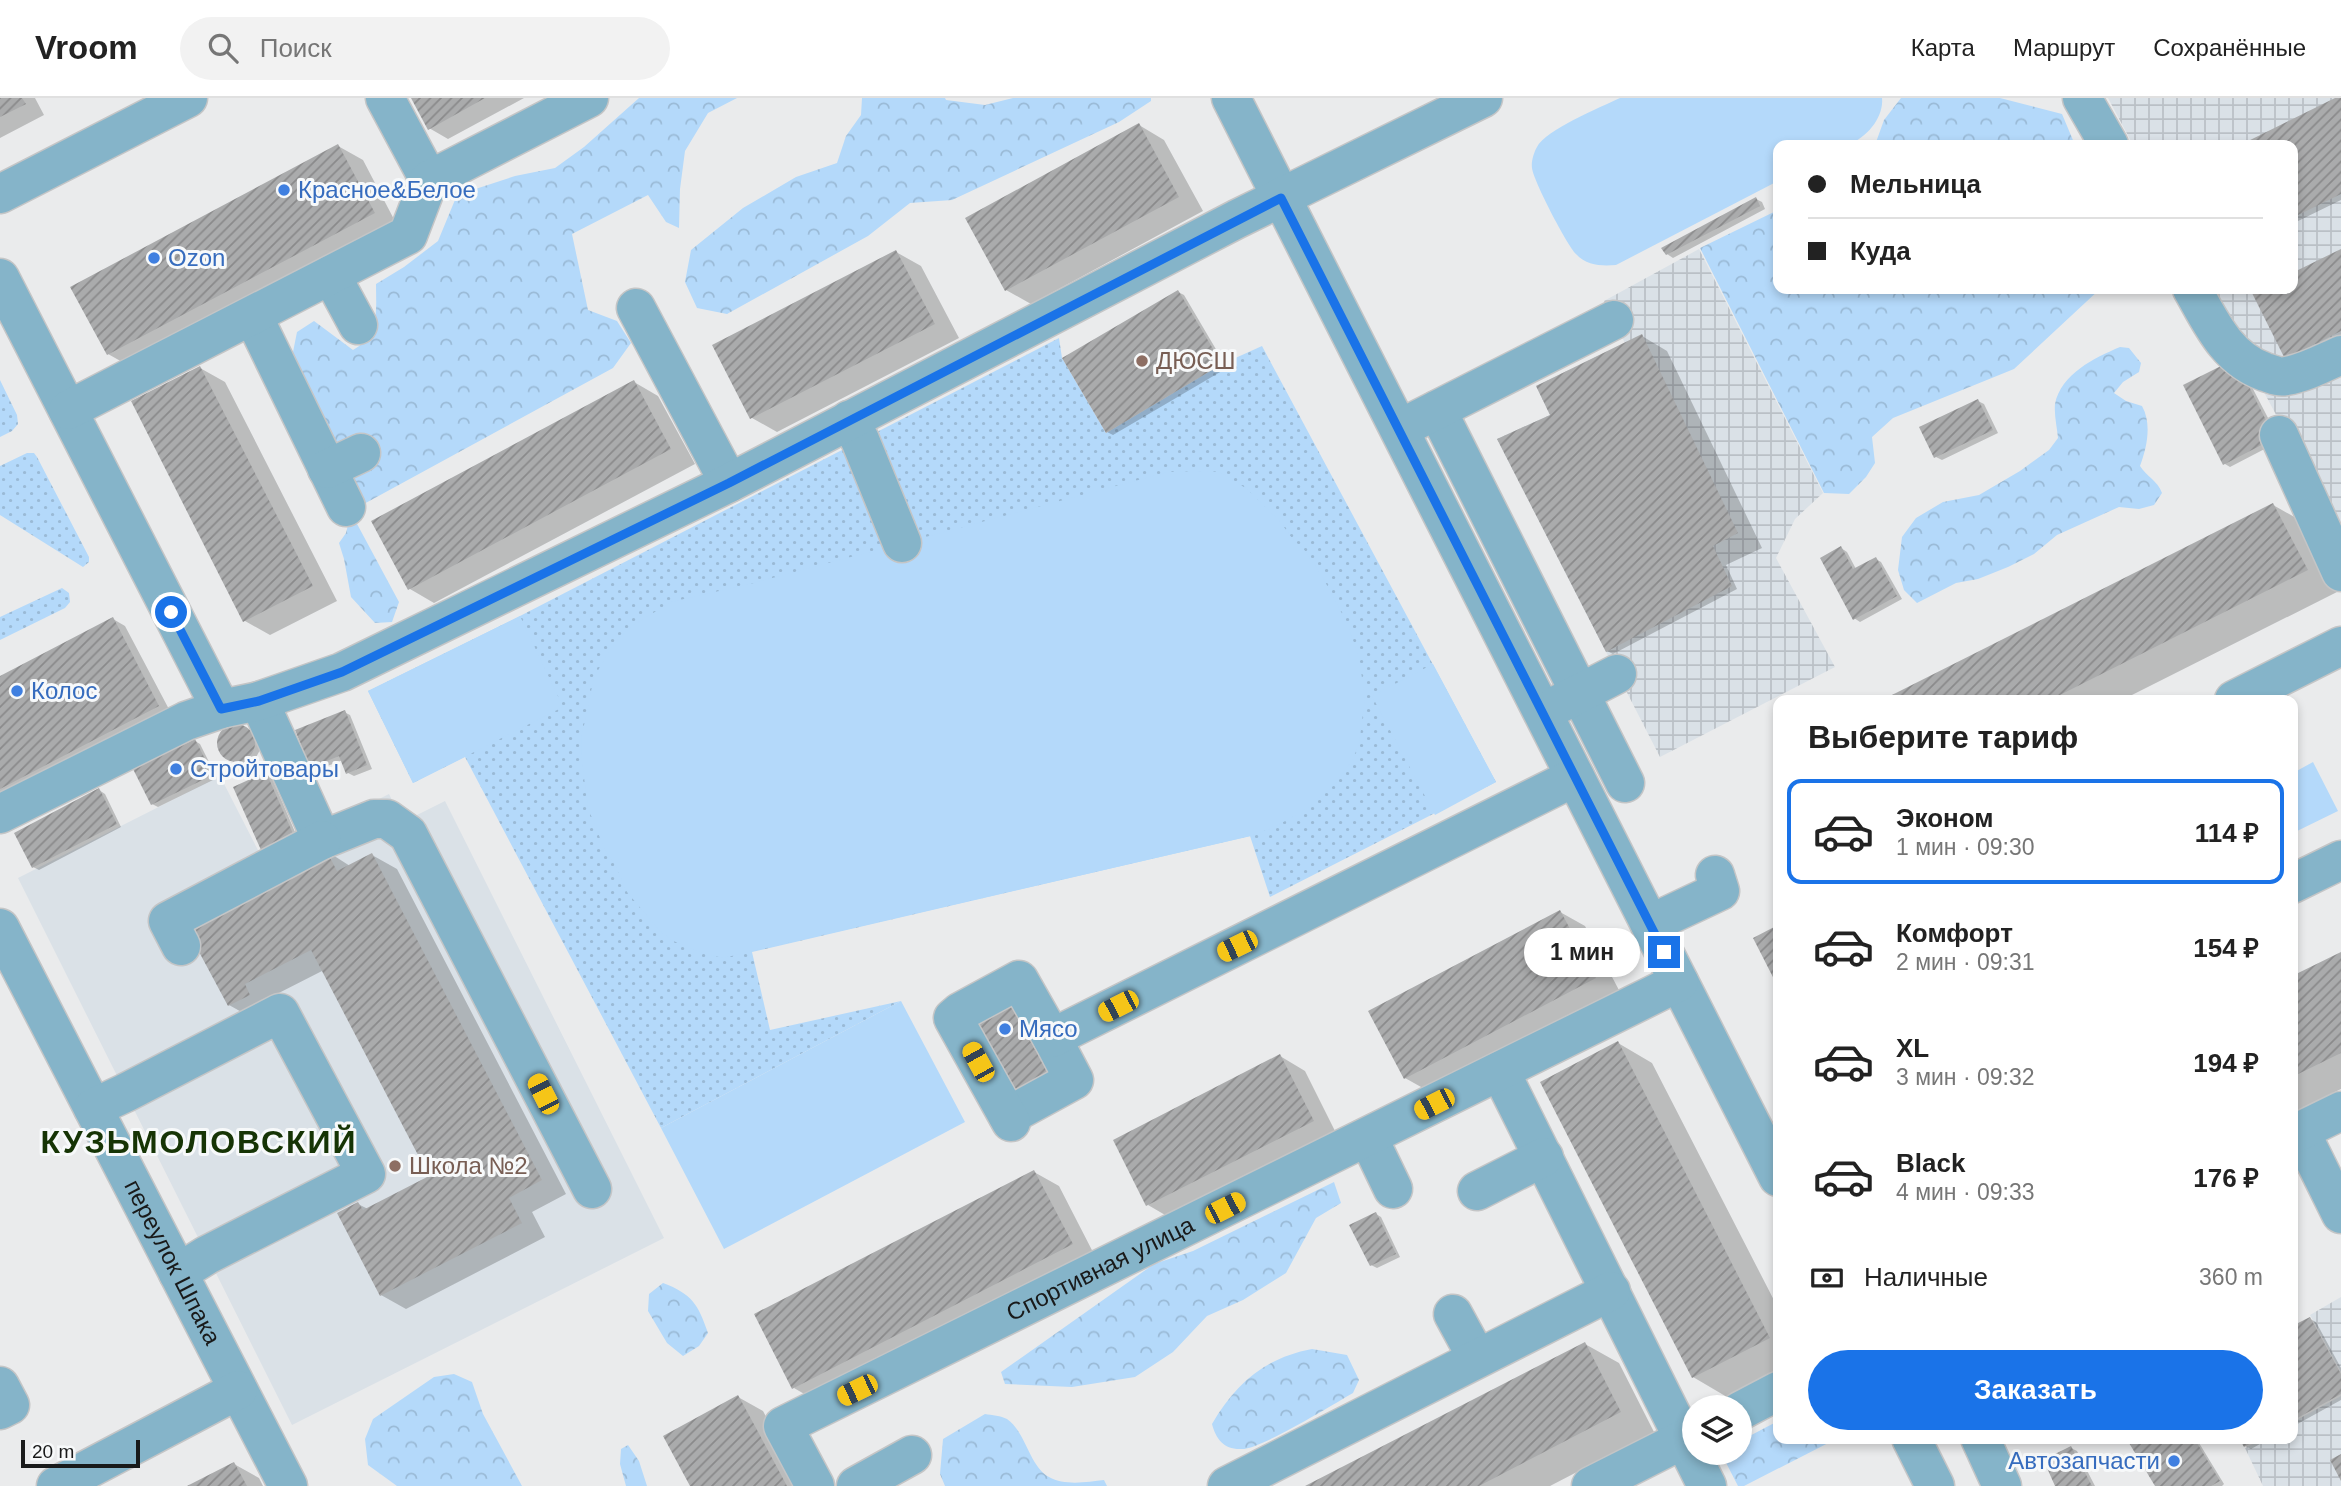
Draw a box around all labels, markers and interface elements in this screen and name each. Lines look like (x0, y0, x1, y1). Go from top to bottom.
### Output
search box (180, 17, 670, 80)
text: Vroom (35, 29, 138, 66)
icon: search (204, 29, 242, 67)
text: Поиск (260, 33, 332, 63)
text: Карта (1911, 34, 1975, 61)
text: Маршрут (2013, 34, 2115, 61)
text: Сохранённые (2153, 34, 2306, 61)
text: Мельница (1850, 169, 1981, 199)
place label: Красное&Белое (298, 176, 476, 203)
marker: Красное&Белое (276, 182, 292, 198)
text: Куда (1850, 236, 1911, 266)
place label: Ozon (168, 244, 225, 271)
marker: Ozon (146, 250, 162, 266)
place label: ДЮСШ (1156, 347, 1236, 374)
marker: ДЮСШ (1134, 353, 1150, 369)
route start (155, 596, 187, 628)
place label: Колос (31, 677, 97, 704)
marker: Колос (9, 683, 25, 699)
text: Выберите тариф (1808, 719, 2078, 755)
place label: Стройтовары (190, 755, 339, 782)
marker: Стройтовары (168, 761, 184, 777)
icon: car (1812, 800, 1875, 863)
text: Эконом (1896, 803, 1994, 833)
text: 114 ₽ (2195, 818, 2259, 848)
text: 1 мин · 09:30 (1896, 834, 2035, 860)
icon: car (1812, 915, 1875, 978)
text: Комфорт (1896, 918, 2013, 948)
car (1214, 927, 1261, 965)
callout: 1 мин (1524, 928, 1640, 976)
text: 154 ₽ (2193, 933, 2259, 963)
route end (1648, 936, 1680, 968)
text: 1 мин (1550, 939, 1614, 965)
text: 2 мин · 09:31 (1896, 949, 2035, 975)
car (1095, 987, 1142, 1025)
place label: Мясо (1019, 1015, 1078, 1042)
marker: Мясо (997, 1021, 1013, 1037)
icon: car (1812, 1030, 1875, 1093)
text: XL (1896, 1033, 1929, 1063)
car (959, 1039, 998, 1085)
text: 194 ₽ (2193, 1048, 2259, 1078)
text: 3 мин · 09:32 (1896, 1064, 2035, 1090)
car (525, 1071, 562, 1117)
car (1411, 1085, 1458, 1123)
district label: КУЗЬМОЛОВСКИЙ (40, 1124, 358, 1160)
icon: car (1812, 1145, 1875, 1208)
text: Black (1896, 1148, 1965, 1178)
place label: Школа №2 (409, 1152, 528, 1179)
marker: Школа №2 (387, 1158, 403, 1174)
text: 176 ₽ (2193, 1163, 2259, 1193)
street label: переулок Шпака (119, 1175, 227, 1349)
text: 4 мин · 09:33 (1896, 1179, 2035, 1205)
car (1202, 1189, 1249, 1227)
street label: Спортивная улица (1002, 1210, 1199, 1326)
icon: cash (1808, 1259, 1846, 1297)
text: Наличные (1864, 1262, 1988, 1292)
text: 360 m (2199, 1264, 2263, 1290)
button: Заказать (1808, 1350, 2263, 1430)
car (834, 1371, 881, 1409)
map controls (1682, 1395, 1752, 1465)
button: layers (1682, 1395, 1752, 1465)
scale bar (21, 1437, 140, 1469)
text: 20 m (32, 1441, 74, 1462)
place label: Автозапчасти (2008, 1447, 2160, 1474)
marker: Автозапчасти (2166, 1453, 2182, 1469)

